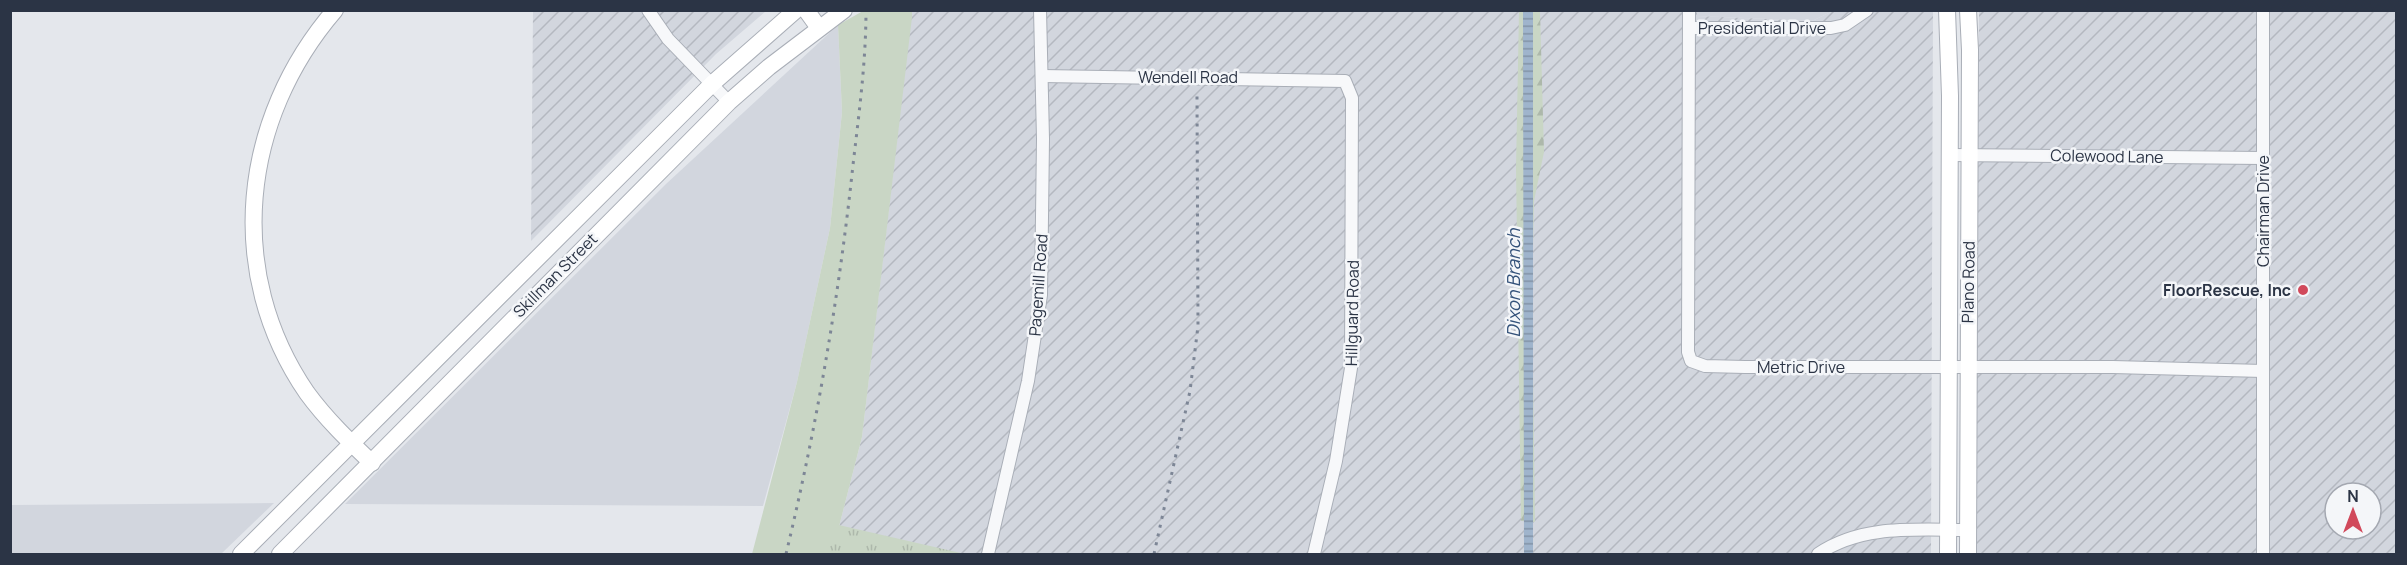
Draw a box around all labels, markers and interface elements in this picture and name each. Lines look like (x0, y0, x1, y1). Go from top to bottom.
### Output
street label: Presidential Drive (1698, 17, 1826, 39)
street label: Wendell Road (1138, 66, 1238, 88)
street label: Colewood Lane (2050, 144, 2164, 168)
street label: Chairman Drive (2252, 155, 2274, 267)
water label: Dixon Branch (1501, 227, 1525, 337)
street label: Skillman Street (508, 228, 602, 322)
street label: Pagemill Road (1023, 233, 1053, 337)
street label: Plano Road (1956, 241, 1980, 323)
street label: Hillguard Road (1340, 260, 1364, 366)
place label: FloorRescue, Inc (2163, 279, 2291, 301)
marker: FloorRescue, Inc (2296, 283, 2310, 297)
street label: Metric Drive (1757, 356, 1845, 378)
north arrow (2323, 481, 2383, 541)
text: N (2347, 485, 2359, 507)

